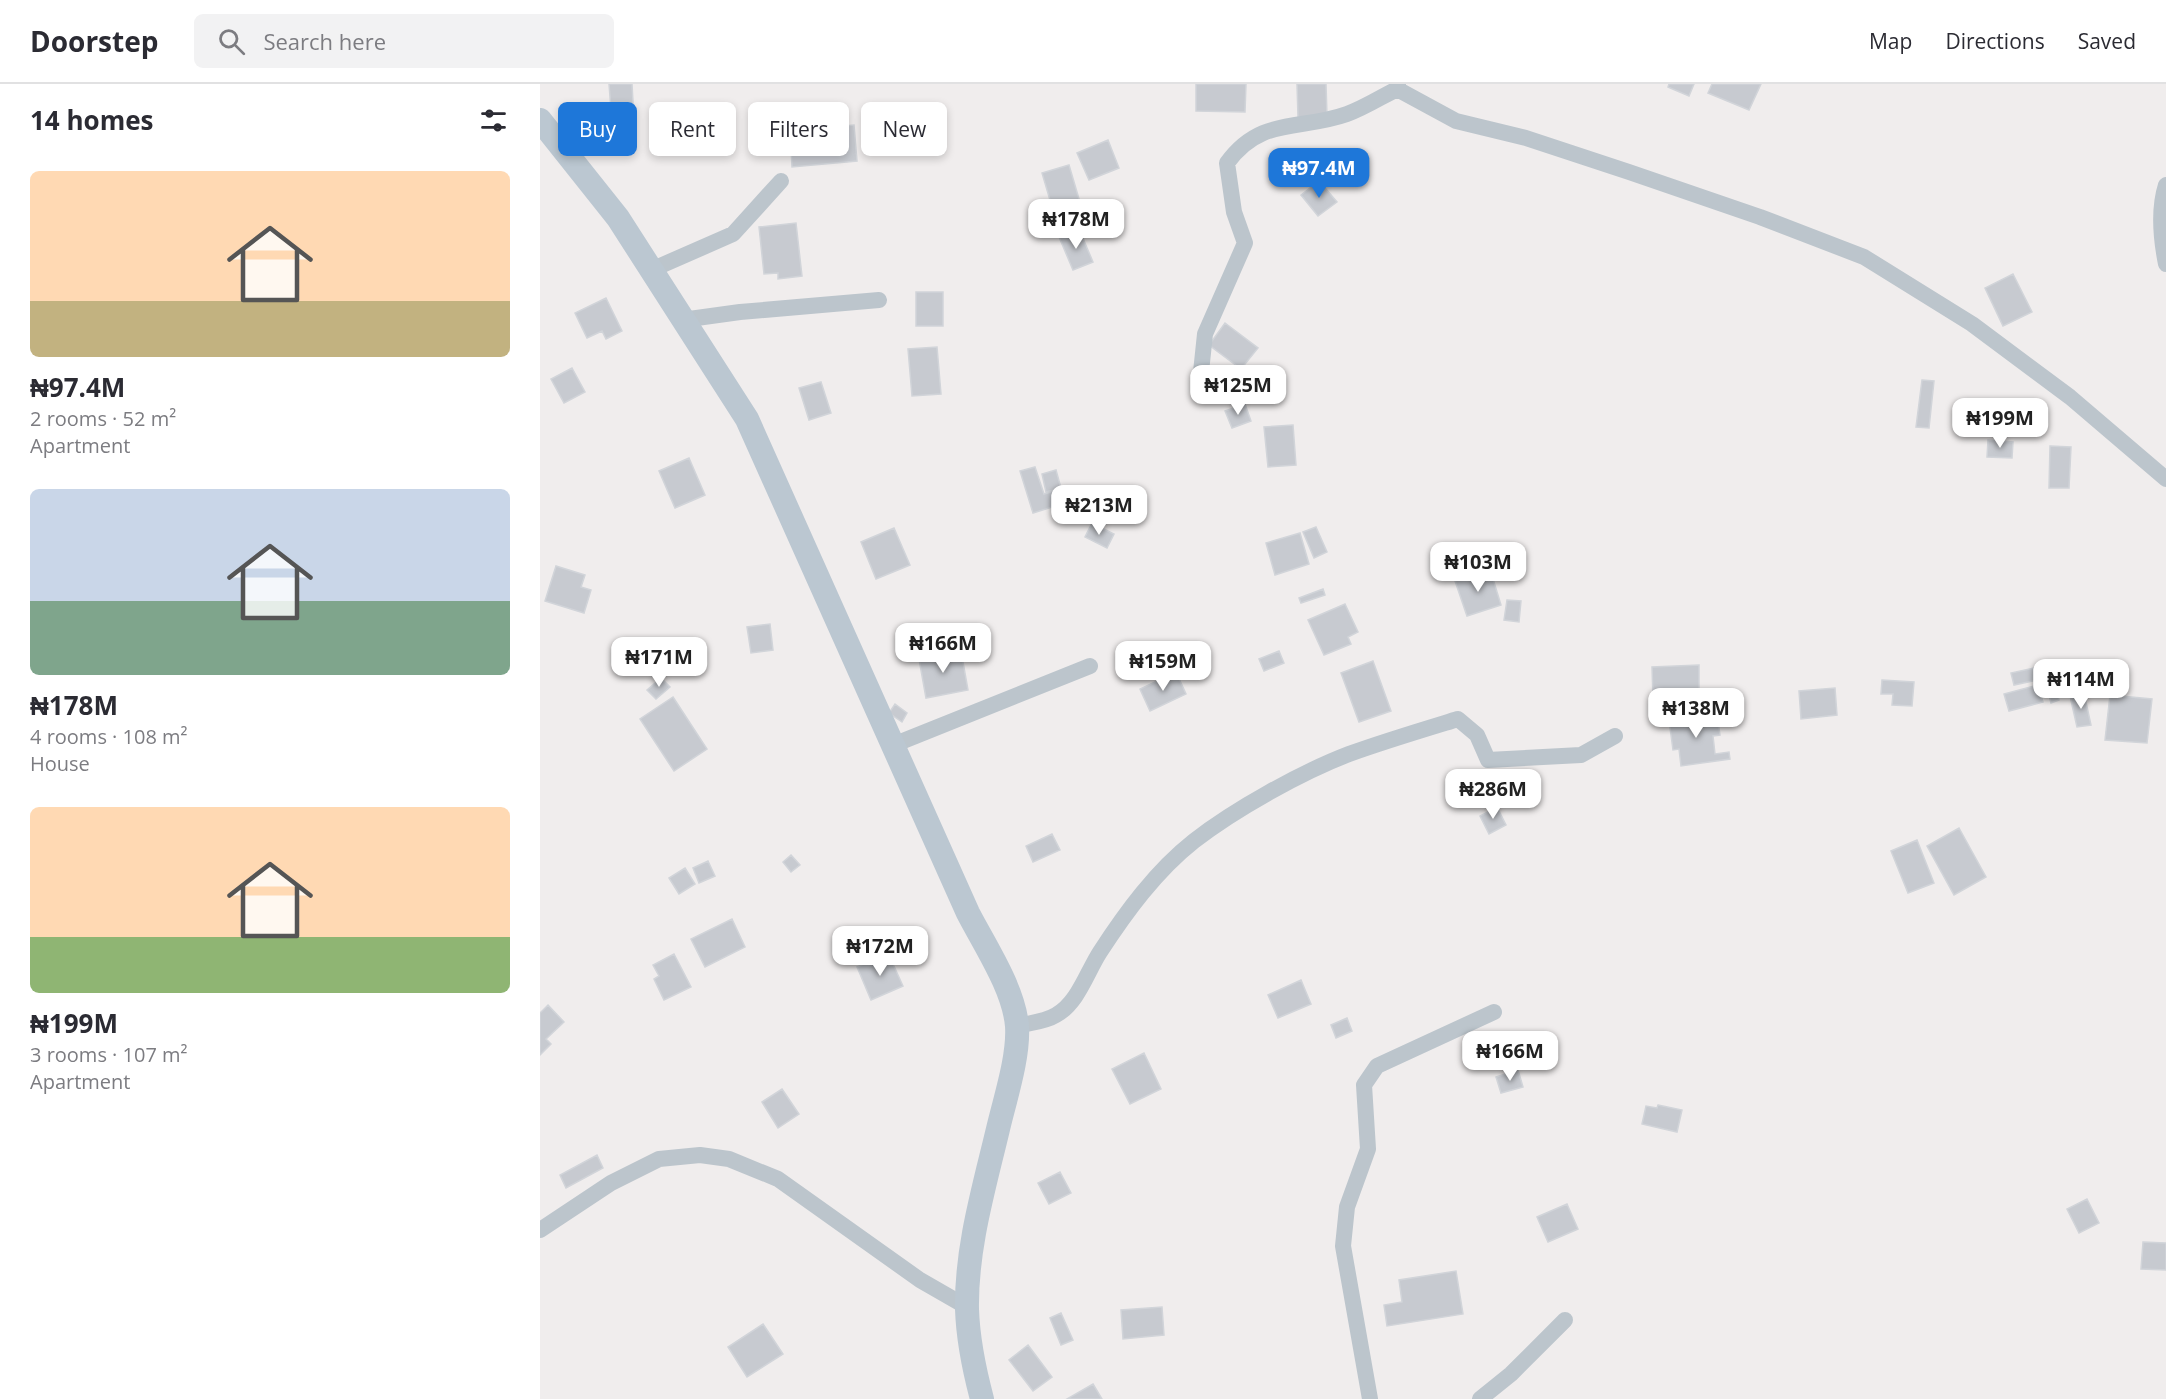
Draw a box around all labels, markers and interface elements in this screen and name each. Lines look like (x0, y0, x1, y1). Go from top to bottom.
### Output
search box (194, 14, 614, 68)
text: Doorstep (30, 22, 158, 60)
icon: search (215, 25, 248, 58)
text: Search here (263, 26, 386, 56)
text: Map (1869, 27, 1912, 55)
text: Directions (1945, 27, 2045, 55)
text: Saved (2078, 27, 2136, 55)
text: 14 homes (30, 102, 154, 138)
chip: Buy (558, 102, 637, 156)
chip: Rent (649, 102, 736, 156)
chip: Filters (748, 102, 849, 156)
chip: New (861, 102, 947, 156)
icon: filters (477, 104, 510, 137)
pin: ₦97.4M (1270, 148, 1368, 199)
text: ₦97.4M (1282, 154, 1356, 181)
pin: ₦178M (1034, 199, 1118, 250)
text: ₦178M (1042, 205, 1110, 232)
icon: home (216, 210, 324, 318)
pin: ₦125M (1196, 365, 1280, 416)
text: ₦97.4M (30, 369, 125, 405)
text: ₦125M (1204, 371, 1272, 398)
pin: ₦199M (1958, 398, 2042, 449)
text: ₦199M (1966, 404, 2034, 431)
text: 2 rooms · 52 m² (30, 405, 176, 432)
text: Apartment (30, 432, 130, 459)
pin: ₦213M (1057, 485, 1141, 536)
text: ₦213M (1065, 491, 1133, 518)
icon: home (216, 528, 324, 636)
pin: ₦103M (1436, 542, 1520, 593)
text: ₦103M (1444, 548, 1512, 575)
pin: ₦166M (901, 623, 985, 674)
text: ₦166M (909, 629, 977, 656)
pin: ₦171M (617, 637, 701, 688)
pin: ₦159M (1121, 641, 1205, 692)
text: ₦171M (625, 643, 693, 670)
text: ₦159M (1129, 647, 1197, 674)
pin: ₦114M (2039, 659, 2123, 710)
text: ₦114M (2047, 665, 2115, 692)
text: ₦178M (30, 687, 118, 723)
pin: ₦138M (1654, 688, 1738, 739)
text: ₦138M (1662, 694, 1730, 721)
text: 4 rooms · 108 m² (30, 723, 188, 750)
text: House (30, 750, 90, 777)
pin: ₦286M (1451, 769, 1535, 820)
text: ₦286M (1459, 775, 1527, 802)
icon: home (216, 846, 324, 954)
pin: ₦172M (838, 926, 922, 977)
text: ₦172M (846, 932, 914, 959)
text: ₦199M (30, 1005, 118, 1041)
pin: ₦166M (1468, 1031, 1552, 1082)
text: ₦166M (1476, 1037, 1544, 1064)
text: 3 rooms · 107 m² (30, 1041, 188, 1068)
text: Apartment (30, 1068, 130, 1095)

